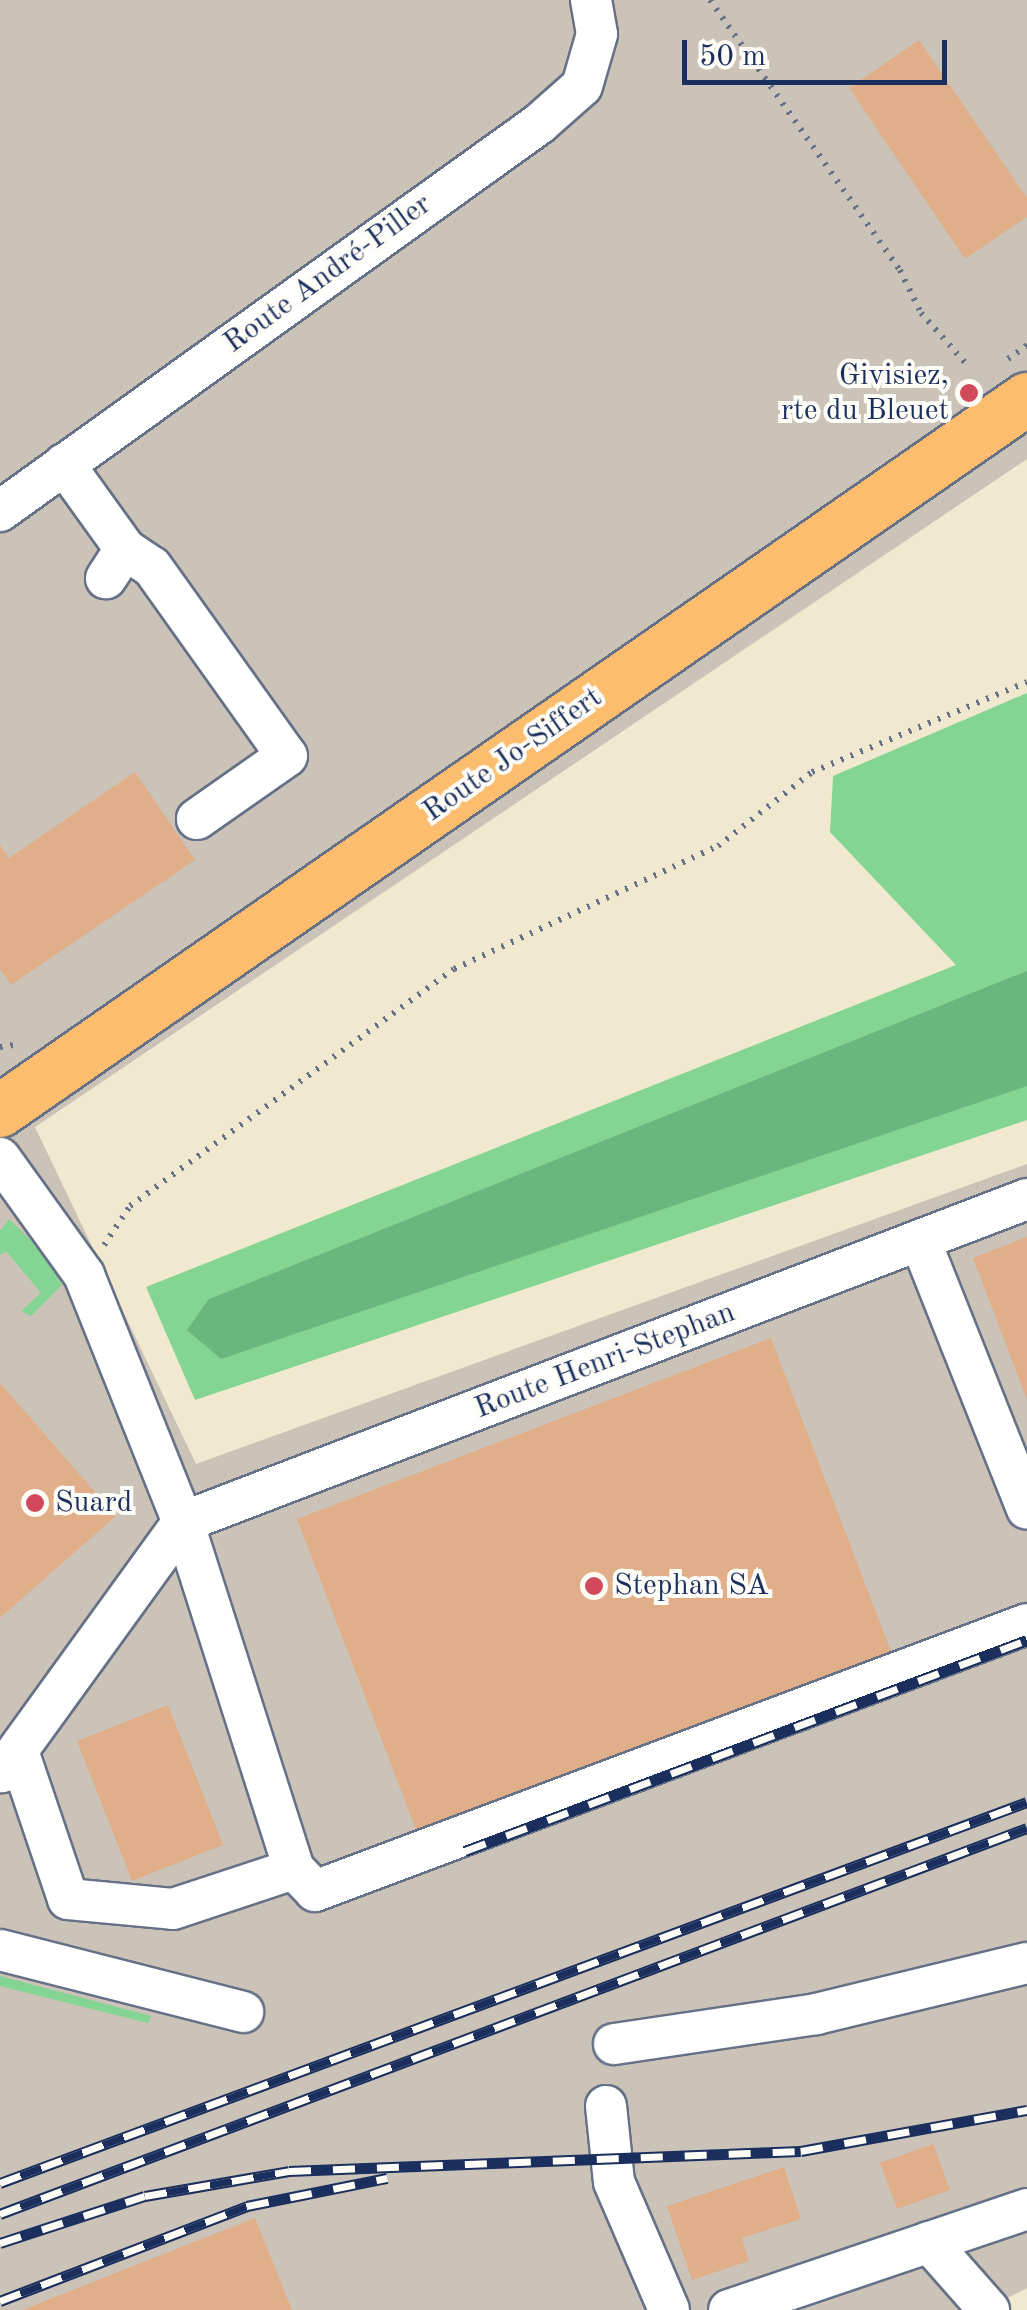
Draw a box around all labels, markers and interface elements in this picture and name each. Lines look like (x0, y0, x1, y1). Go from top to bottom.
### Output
scale bar (687, 20, 952, 82)
text: 50 m (699, 42, 766, 72)
street label: Route André-Piller (217, 187, 439, 361)
place label: Givisiez, rte du Bleuet (781, 358, 949, 428)
marker: Givisiez, rte du Bleuet (958, 382, 980, 404)
street label: Route Jo-Siffert (417, 680, 609, 830)
street label: Route Henri-Stephan (470, 1295, 740, 1427)
place label: Suard (55, 1485, 132, 1521)
marker: Suard (24, 1492, 46, 1514)
place label: Stephan SA (614, 1568, 769, 1604)
marker: Stephan SA (583, 1575, 605, 1597)

